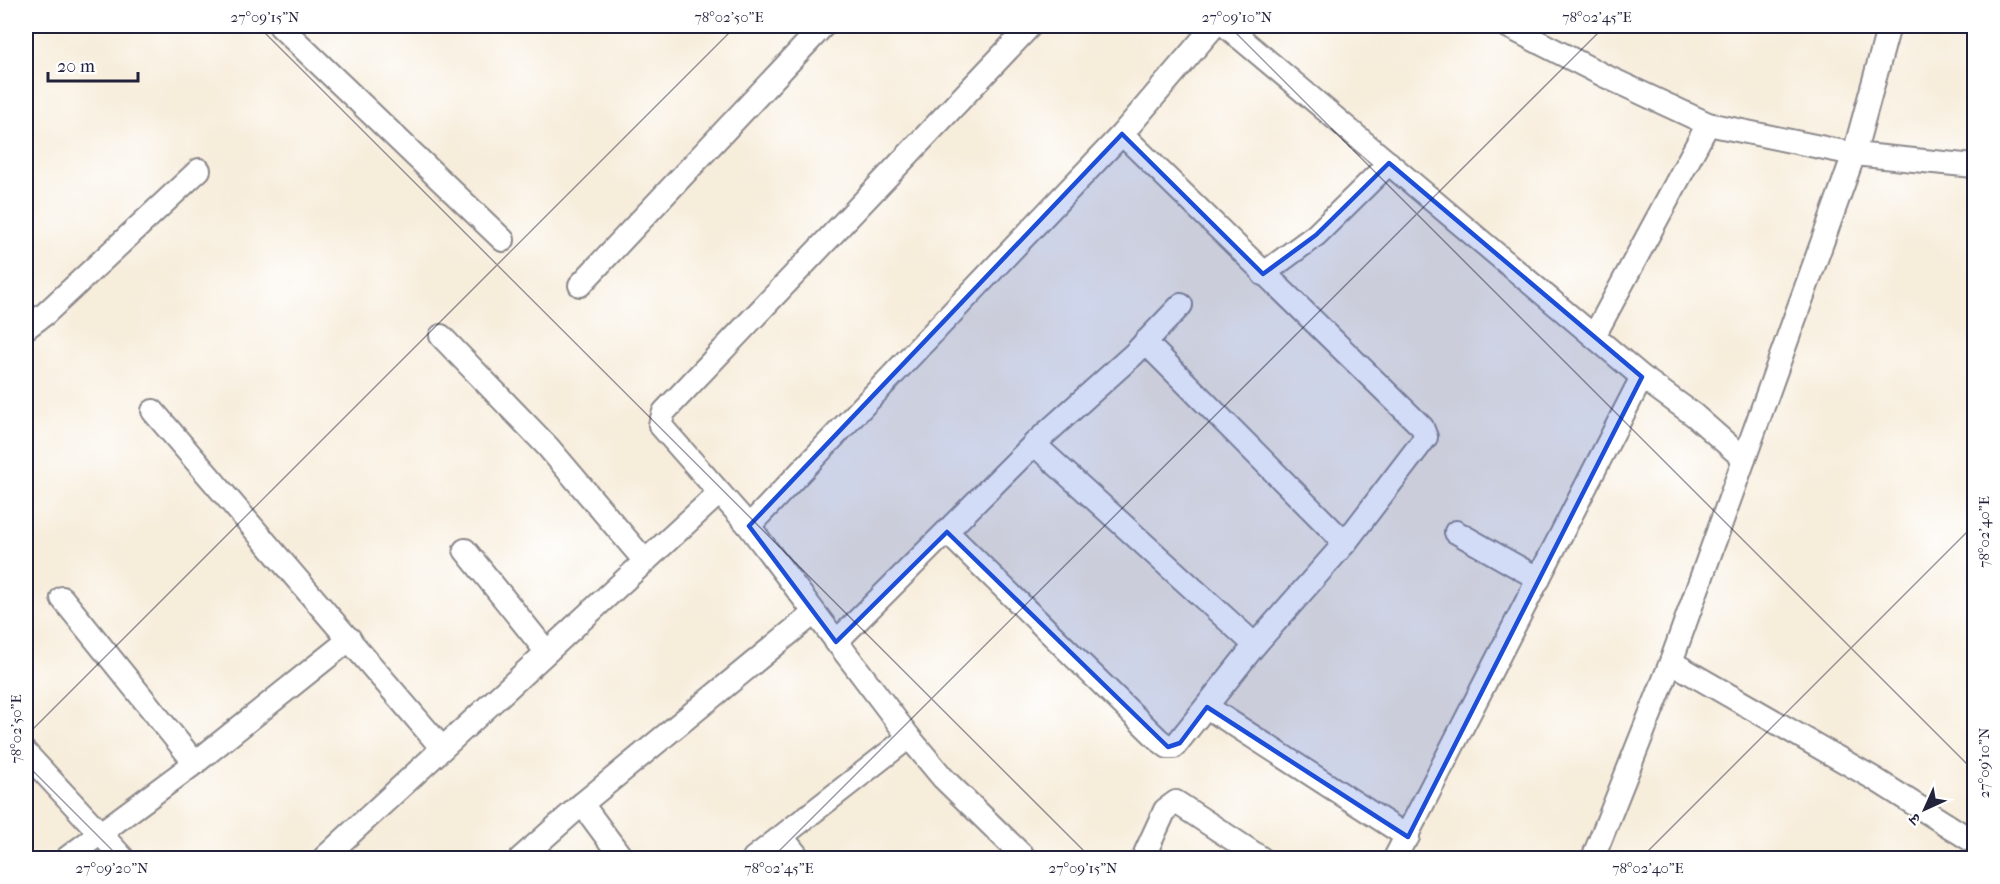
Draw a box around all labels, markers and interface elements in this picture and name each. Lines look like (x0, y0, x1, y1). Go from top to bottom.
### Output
text: 27°09'15"N (231, 8, 300, 26)
text: 78°02'50"E (694, 8, 764, 26)
text: 27°09'10"N (1202, 8, 1273, 26)
text: 78°02'45"E (1562, 8, 1632, 26)
scale bar (48, 45, 138, 83)
text: 20 m (57, 56, 95, 77)
text: 78°02'40"E (1975, 496, 1993, 568)
text: 78°02'50"E (7, 694, 25, 764)
text: 27°09'10"N (1975, 727, 1993, 798)
north arrow (1895, 779, 1955, 839)
text: उ (1904, 808, 1925, 830)
text: 27°09'20"N (76, 859, 149, 877)
text: 78°02'45"E (744, 859, 814, 877)
text: 27°09'15"N (1049, 859, 1118, 877)
text: 78°02'40"E (1612, 859, 1684, 877)

